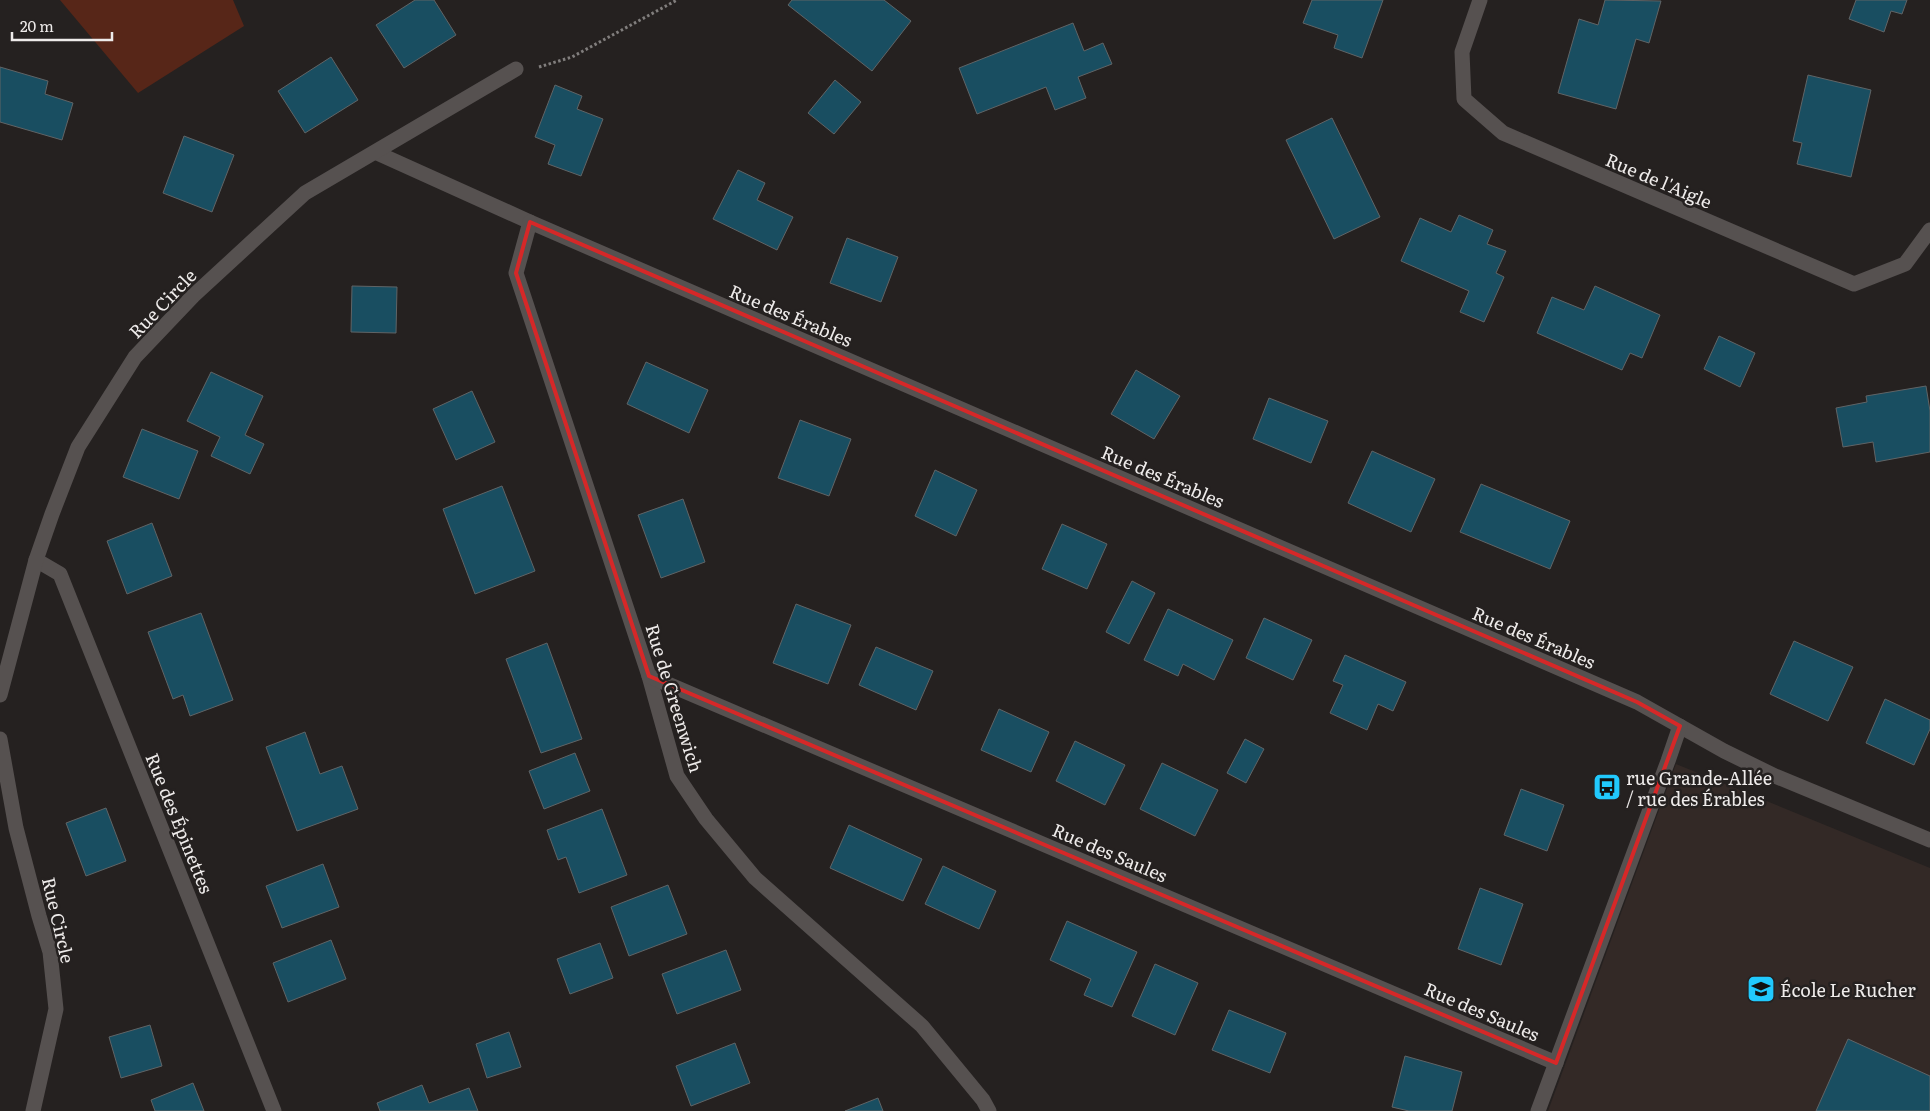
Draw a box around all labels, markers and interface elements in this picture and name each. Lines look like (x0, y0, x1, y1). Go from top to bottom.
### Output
scale bar (12, 10, 112, 42)
text: 20 m (20, 14, 54, 37)
street label: Rue de l'Aigle (1602, 145, 1716, 215)
street label: Rue Circle (122, 262, 202, 344)
street label: Rue des Érables (725, 277, 857, 353)
street label: Rue des Érables (1097, 438, 1229, 514)
street label: Rue des Érables (1468, 599, 1600, 675)
street label: Rue de Greenwich (640, 620, 710, 776)
street label: Rue des Épinettes (140, 749, 220, 897)
place label: rue Grande-Allée / rue des Érables (1626, 764, 1772, 812)
bus stop icon: rue Grande-Allée / rue des Érables (1592, 772, 1622, 802)
street label: Rue des Saules (1048, 816, 1172, 888)
street label: Rue Circle (36, 874, 82, 966)
school or university icon: École Le Rucher (1746, 974, 1776, 1004)
street label: Rue des Saules (1420, 975, 1544, 1047)
place label: École Le Rucher (1780, 976, 1916, 1003)

